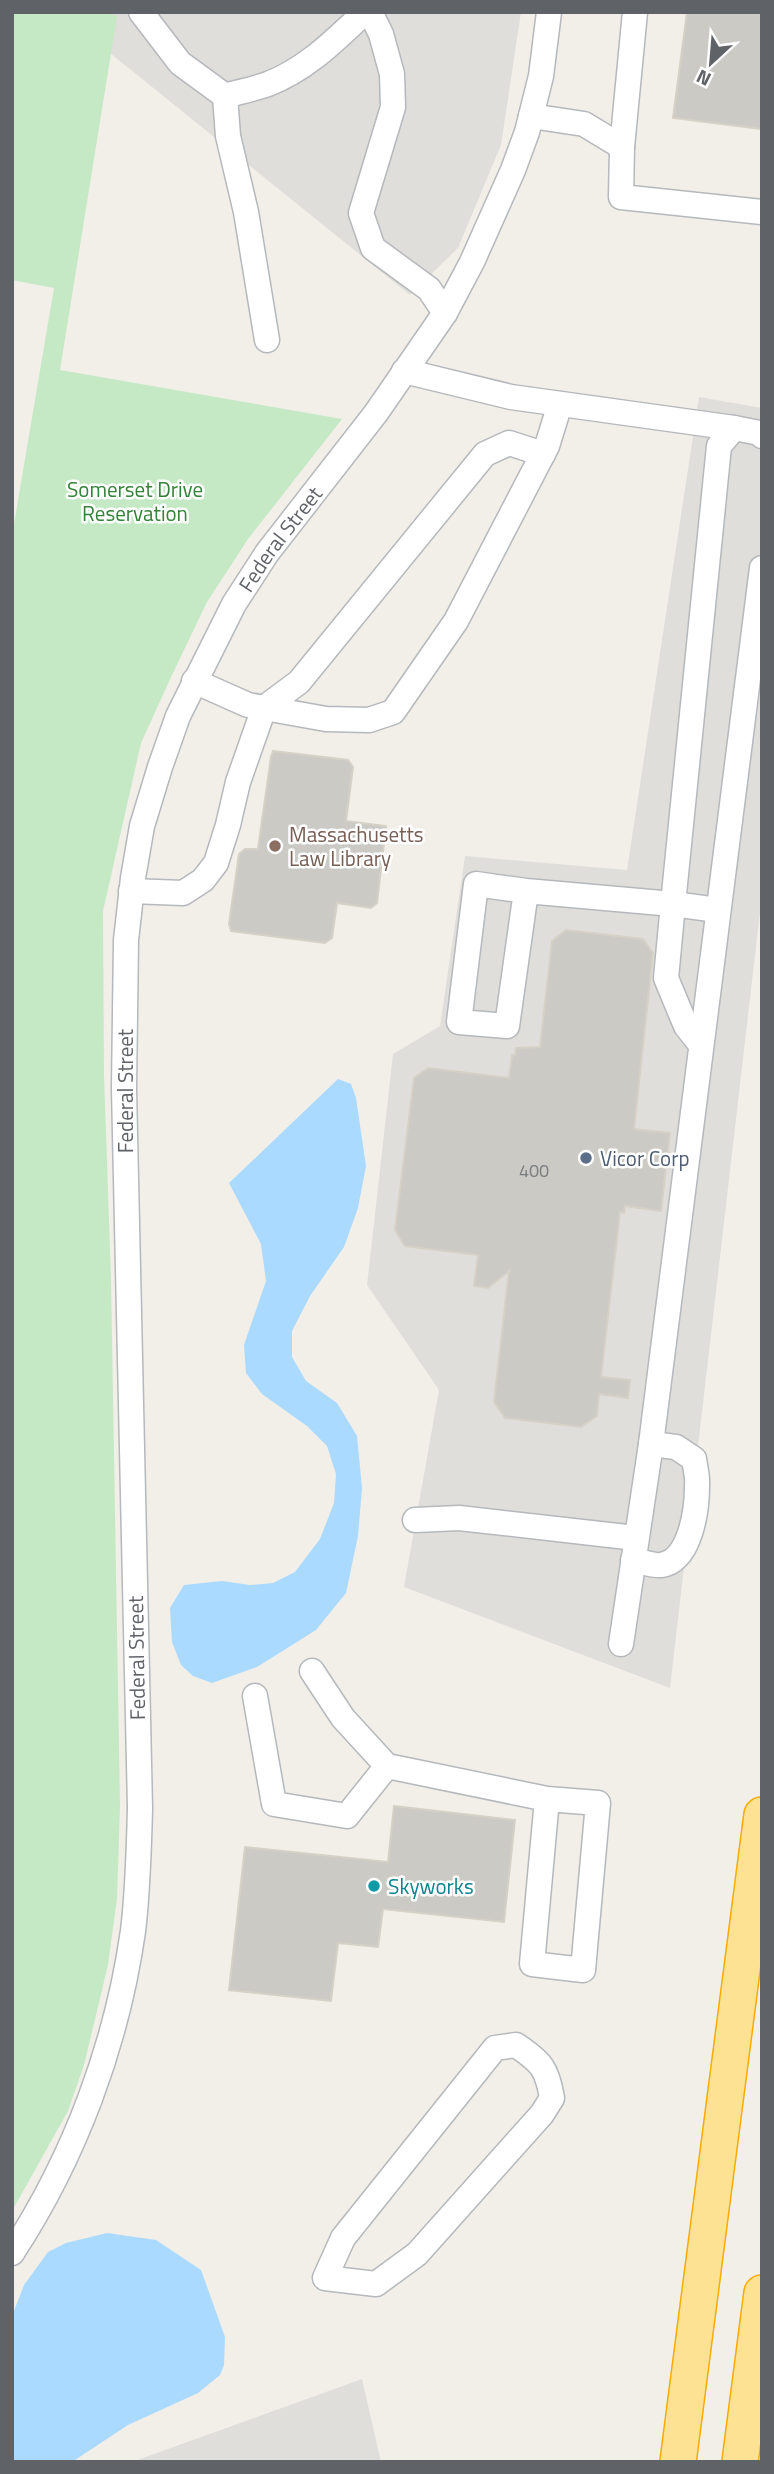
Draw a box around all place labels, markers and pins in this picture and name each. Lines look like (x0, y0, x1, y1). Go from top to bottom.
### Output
place label: Massachusetts Law Library (289, 818, 424, 874)
marker: Massachusetts Law Library (267, 838, 283, 854)
place label: Vicor Corp (600, 1142, 689, 1174)
marker: Vicor Corp (578, 1150, 594, 1166)
place label: Skyworks (388, 1870, 474, 1902)
marker: Skyworks (366, 1878, 382, 1894)

